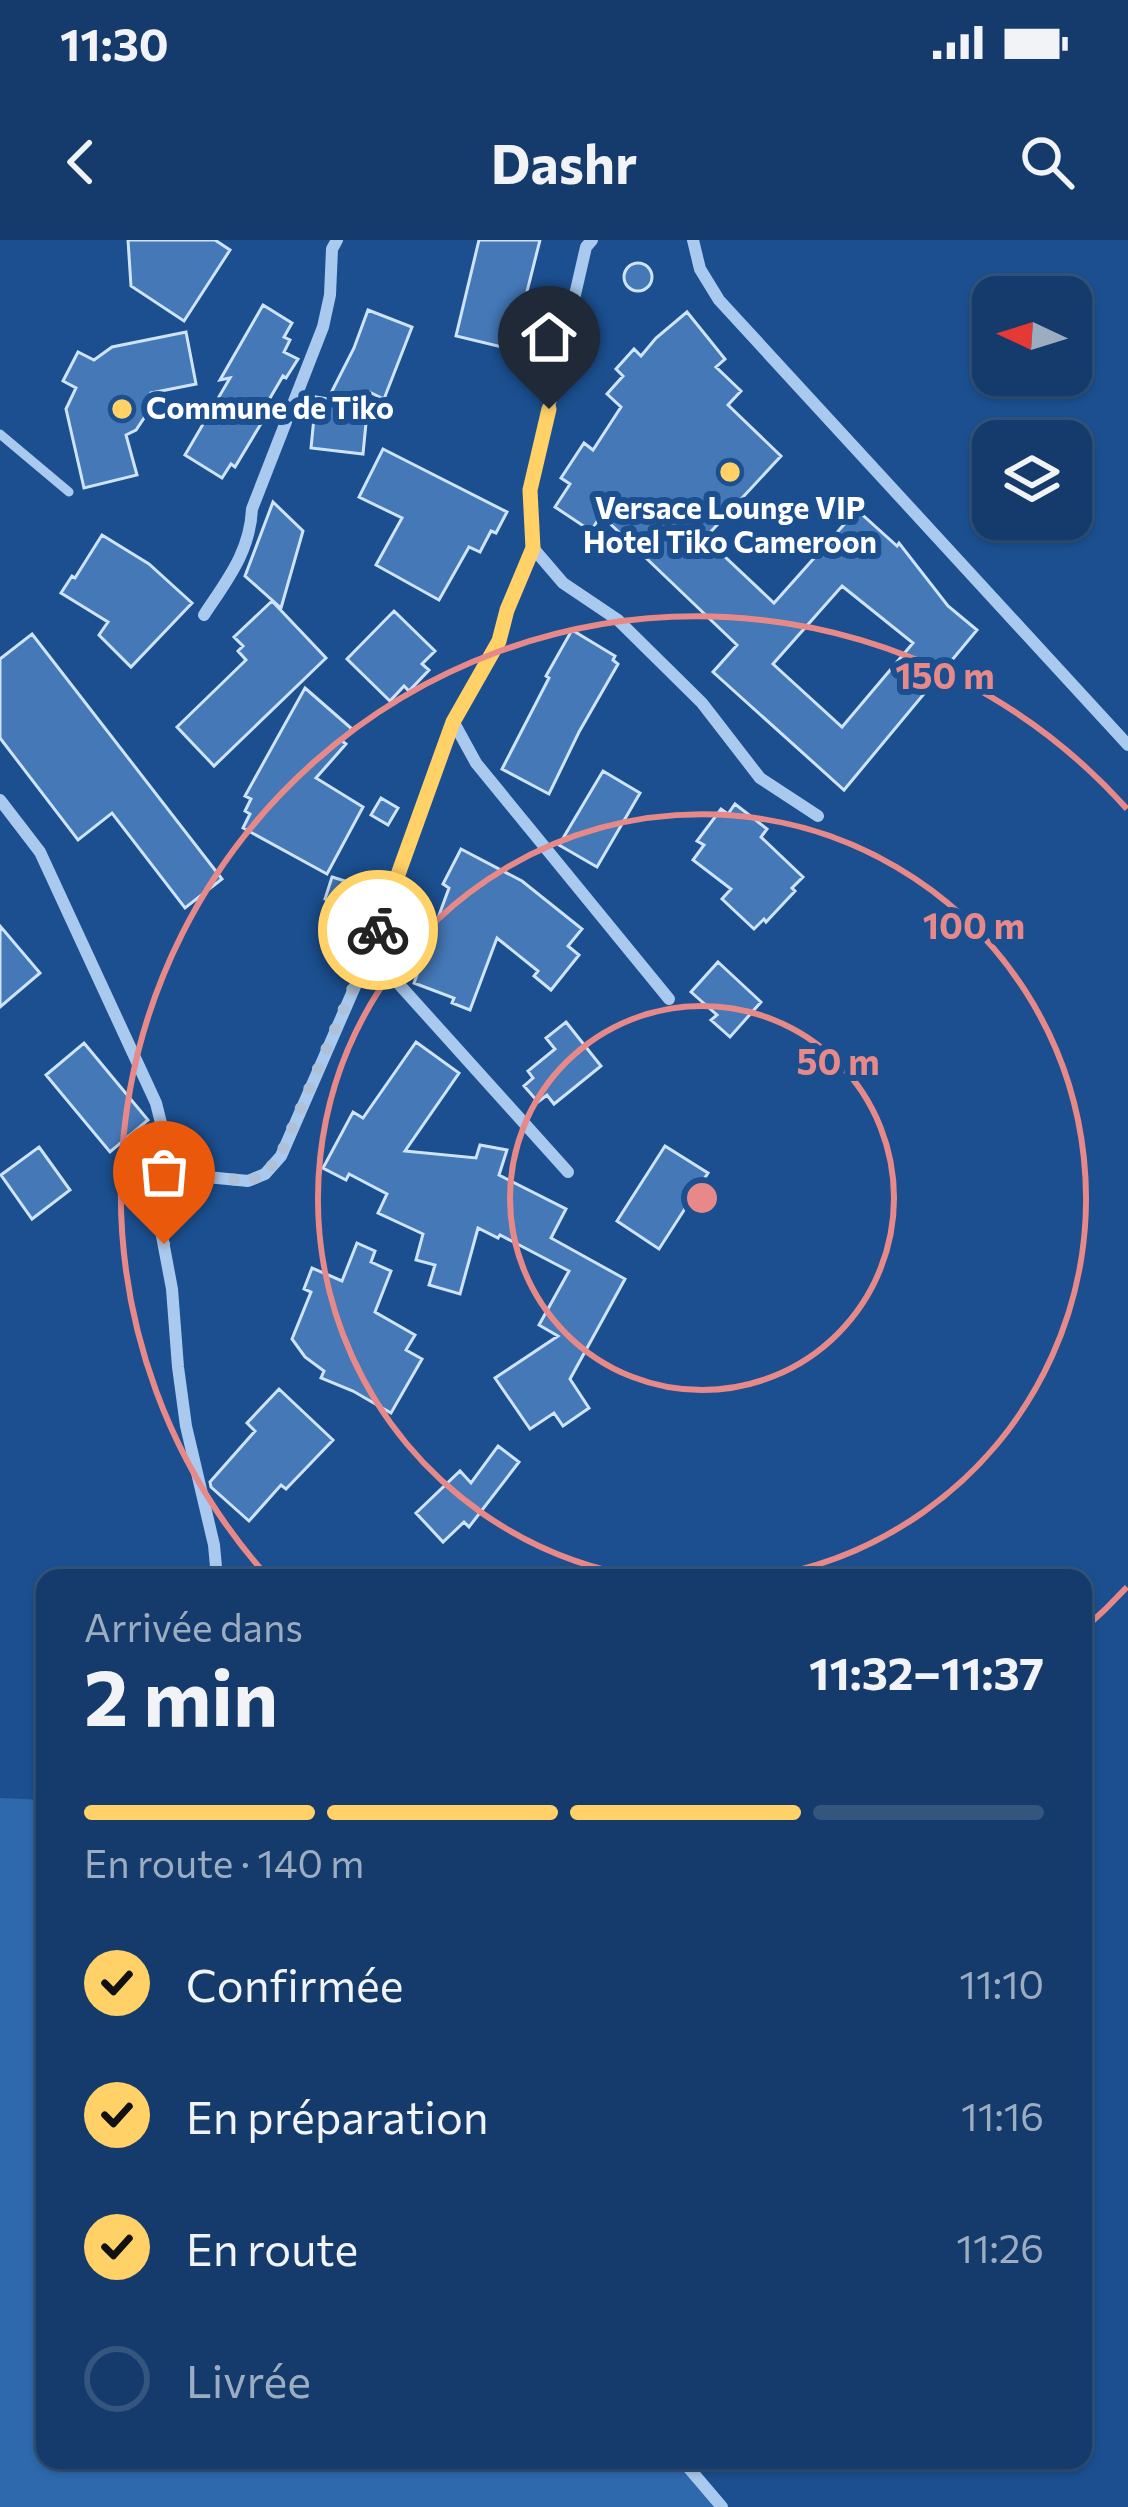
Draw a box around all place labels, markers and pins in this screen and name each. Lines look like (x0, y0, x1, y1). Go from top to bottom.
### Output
pin (498, 286, 600, 409)
place label: Commune de Tiko (146, 388, 394, 425)
marker: Commune de Tiko (109, 396, 135, 422)
marker: Versace Lounge VIP Hotel Tiko Cameroon (717, 459, 743, 485)
place label: Versace Lounge VIP Hotel Tiko Cameroon (583, 488, 877, 559)
pin (113, 1121, 215, 1244)
centre of rings (681, 1177, 723, 1219)

